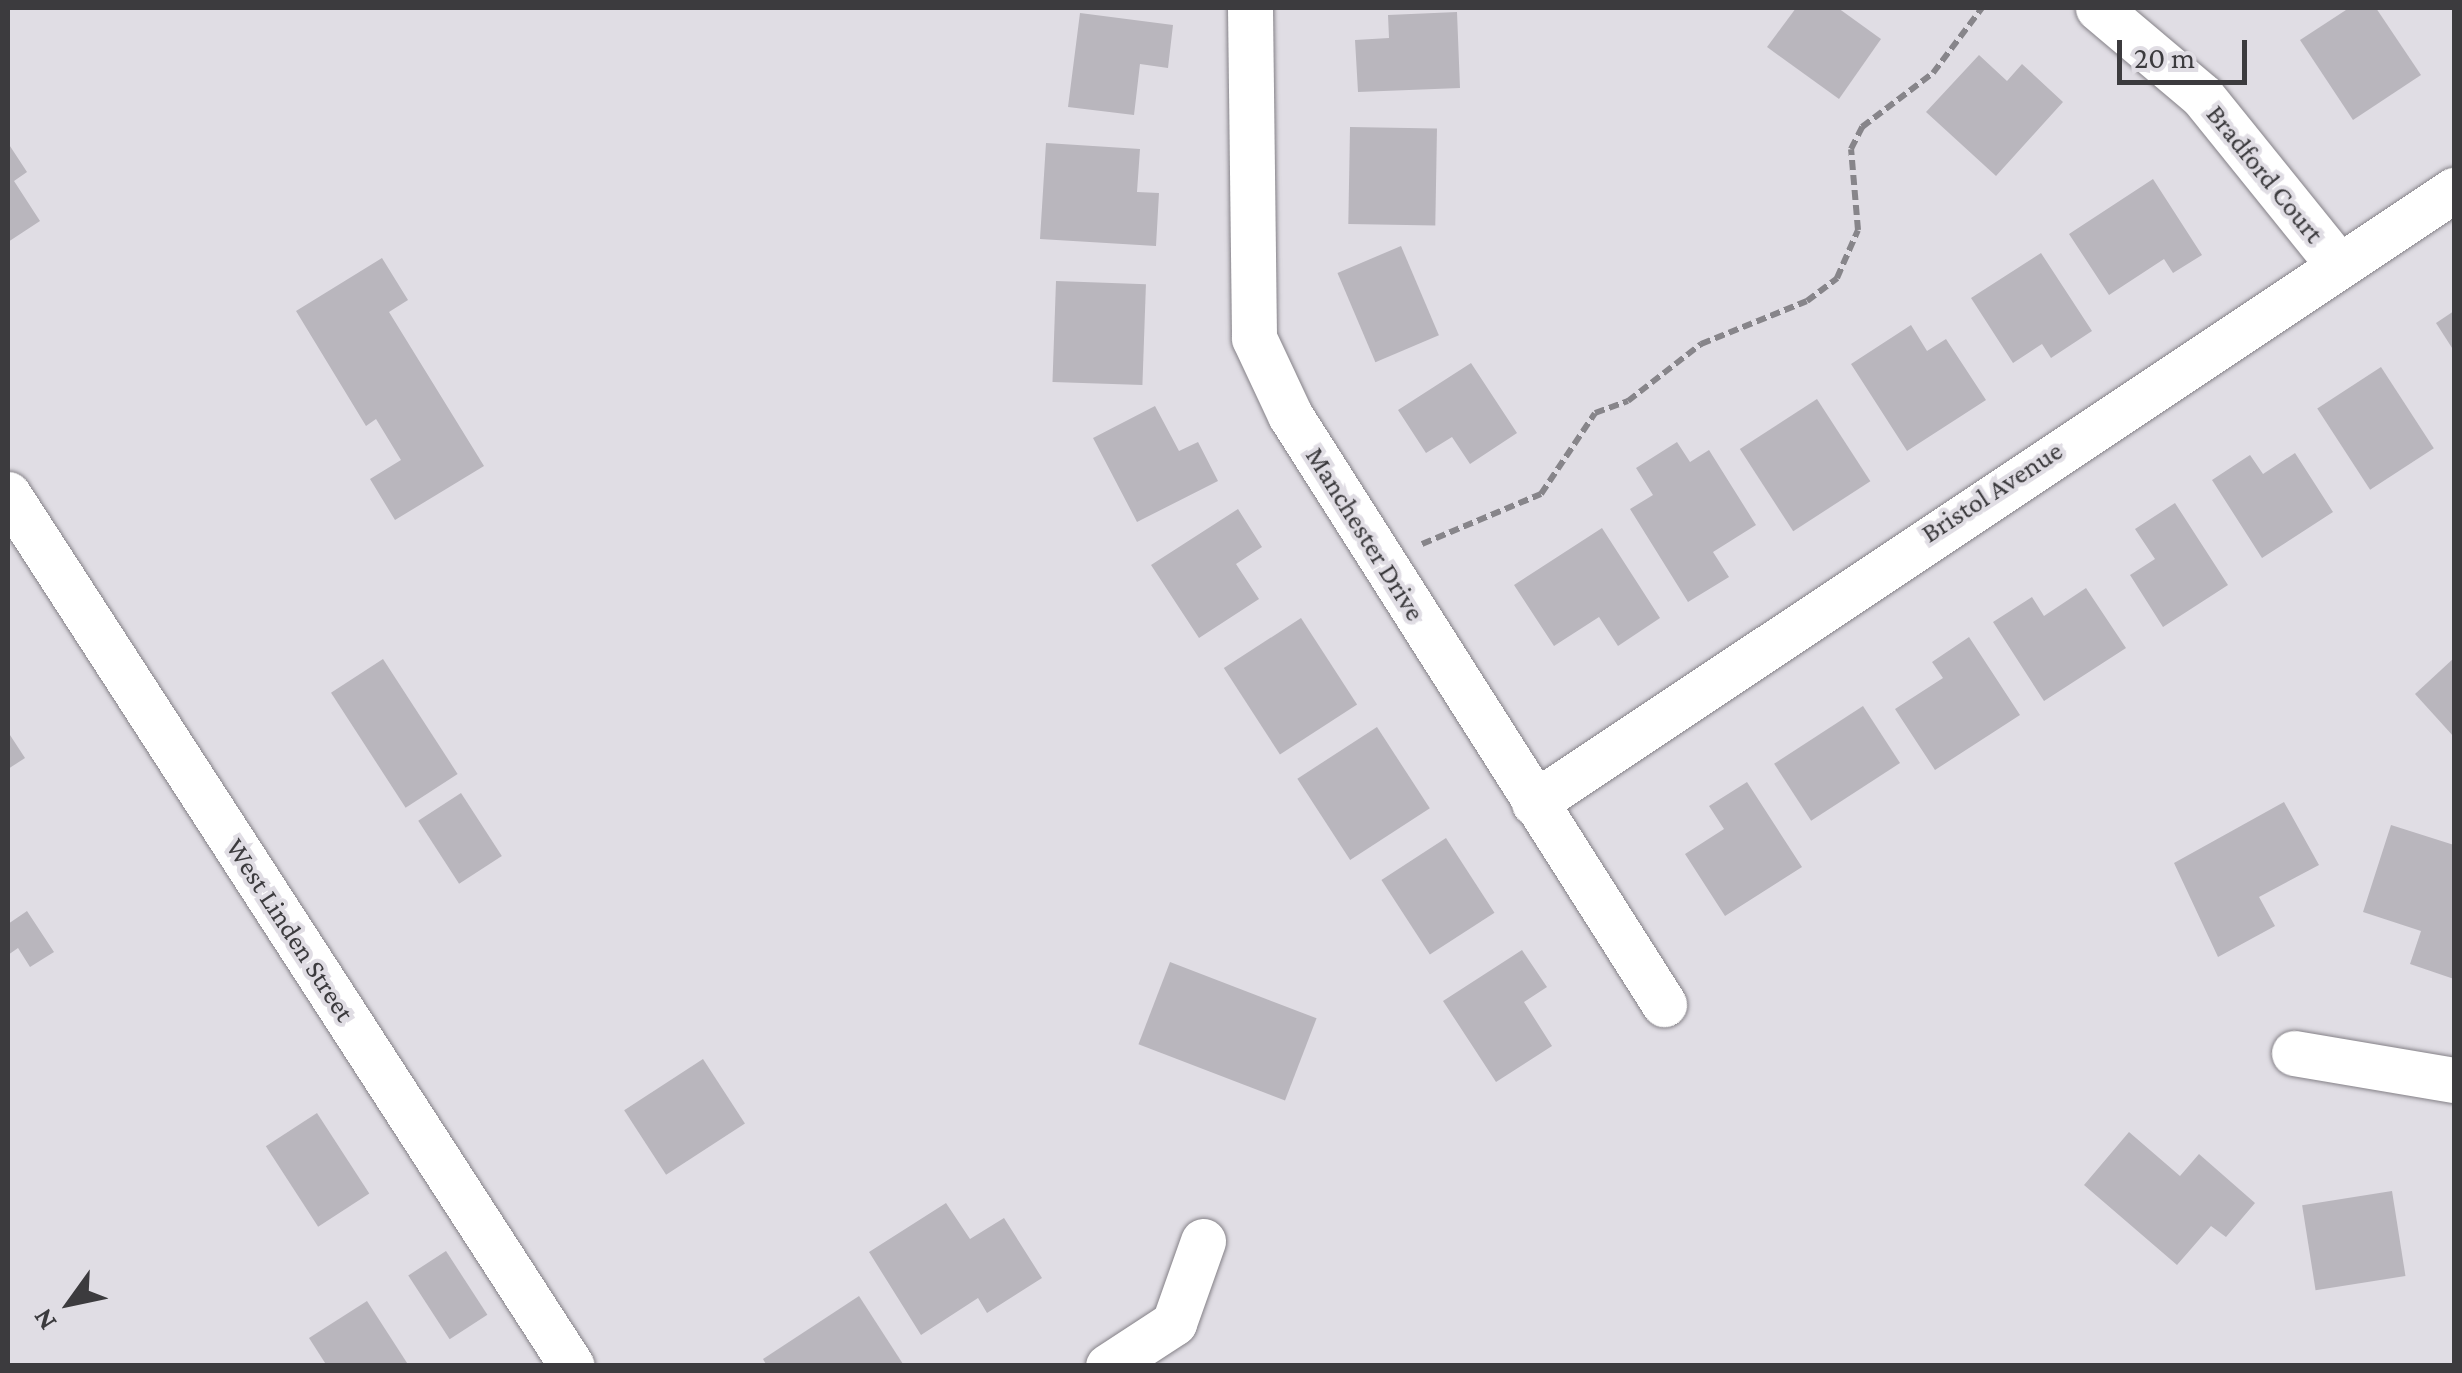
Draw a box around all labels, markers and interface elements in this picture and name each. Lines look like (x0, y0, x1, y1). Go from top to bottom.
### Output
scale bar (2122, 20, 2252, 82)
text: 20 m (2134, 41, 2195, 74)
street label: Bradford Court (2199, 98, 2331, 250)
street label: Bristol Avenue (1915, 434, 2069, 550)
street label: Manchester Drive (1298, 441, 1432, 627)
street label: West Linden Street (218, 832, 362, 1028)
north arrow (20, 1253, 120, 1353)
text: N (26, 1303, 63, 1336)

